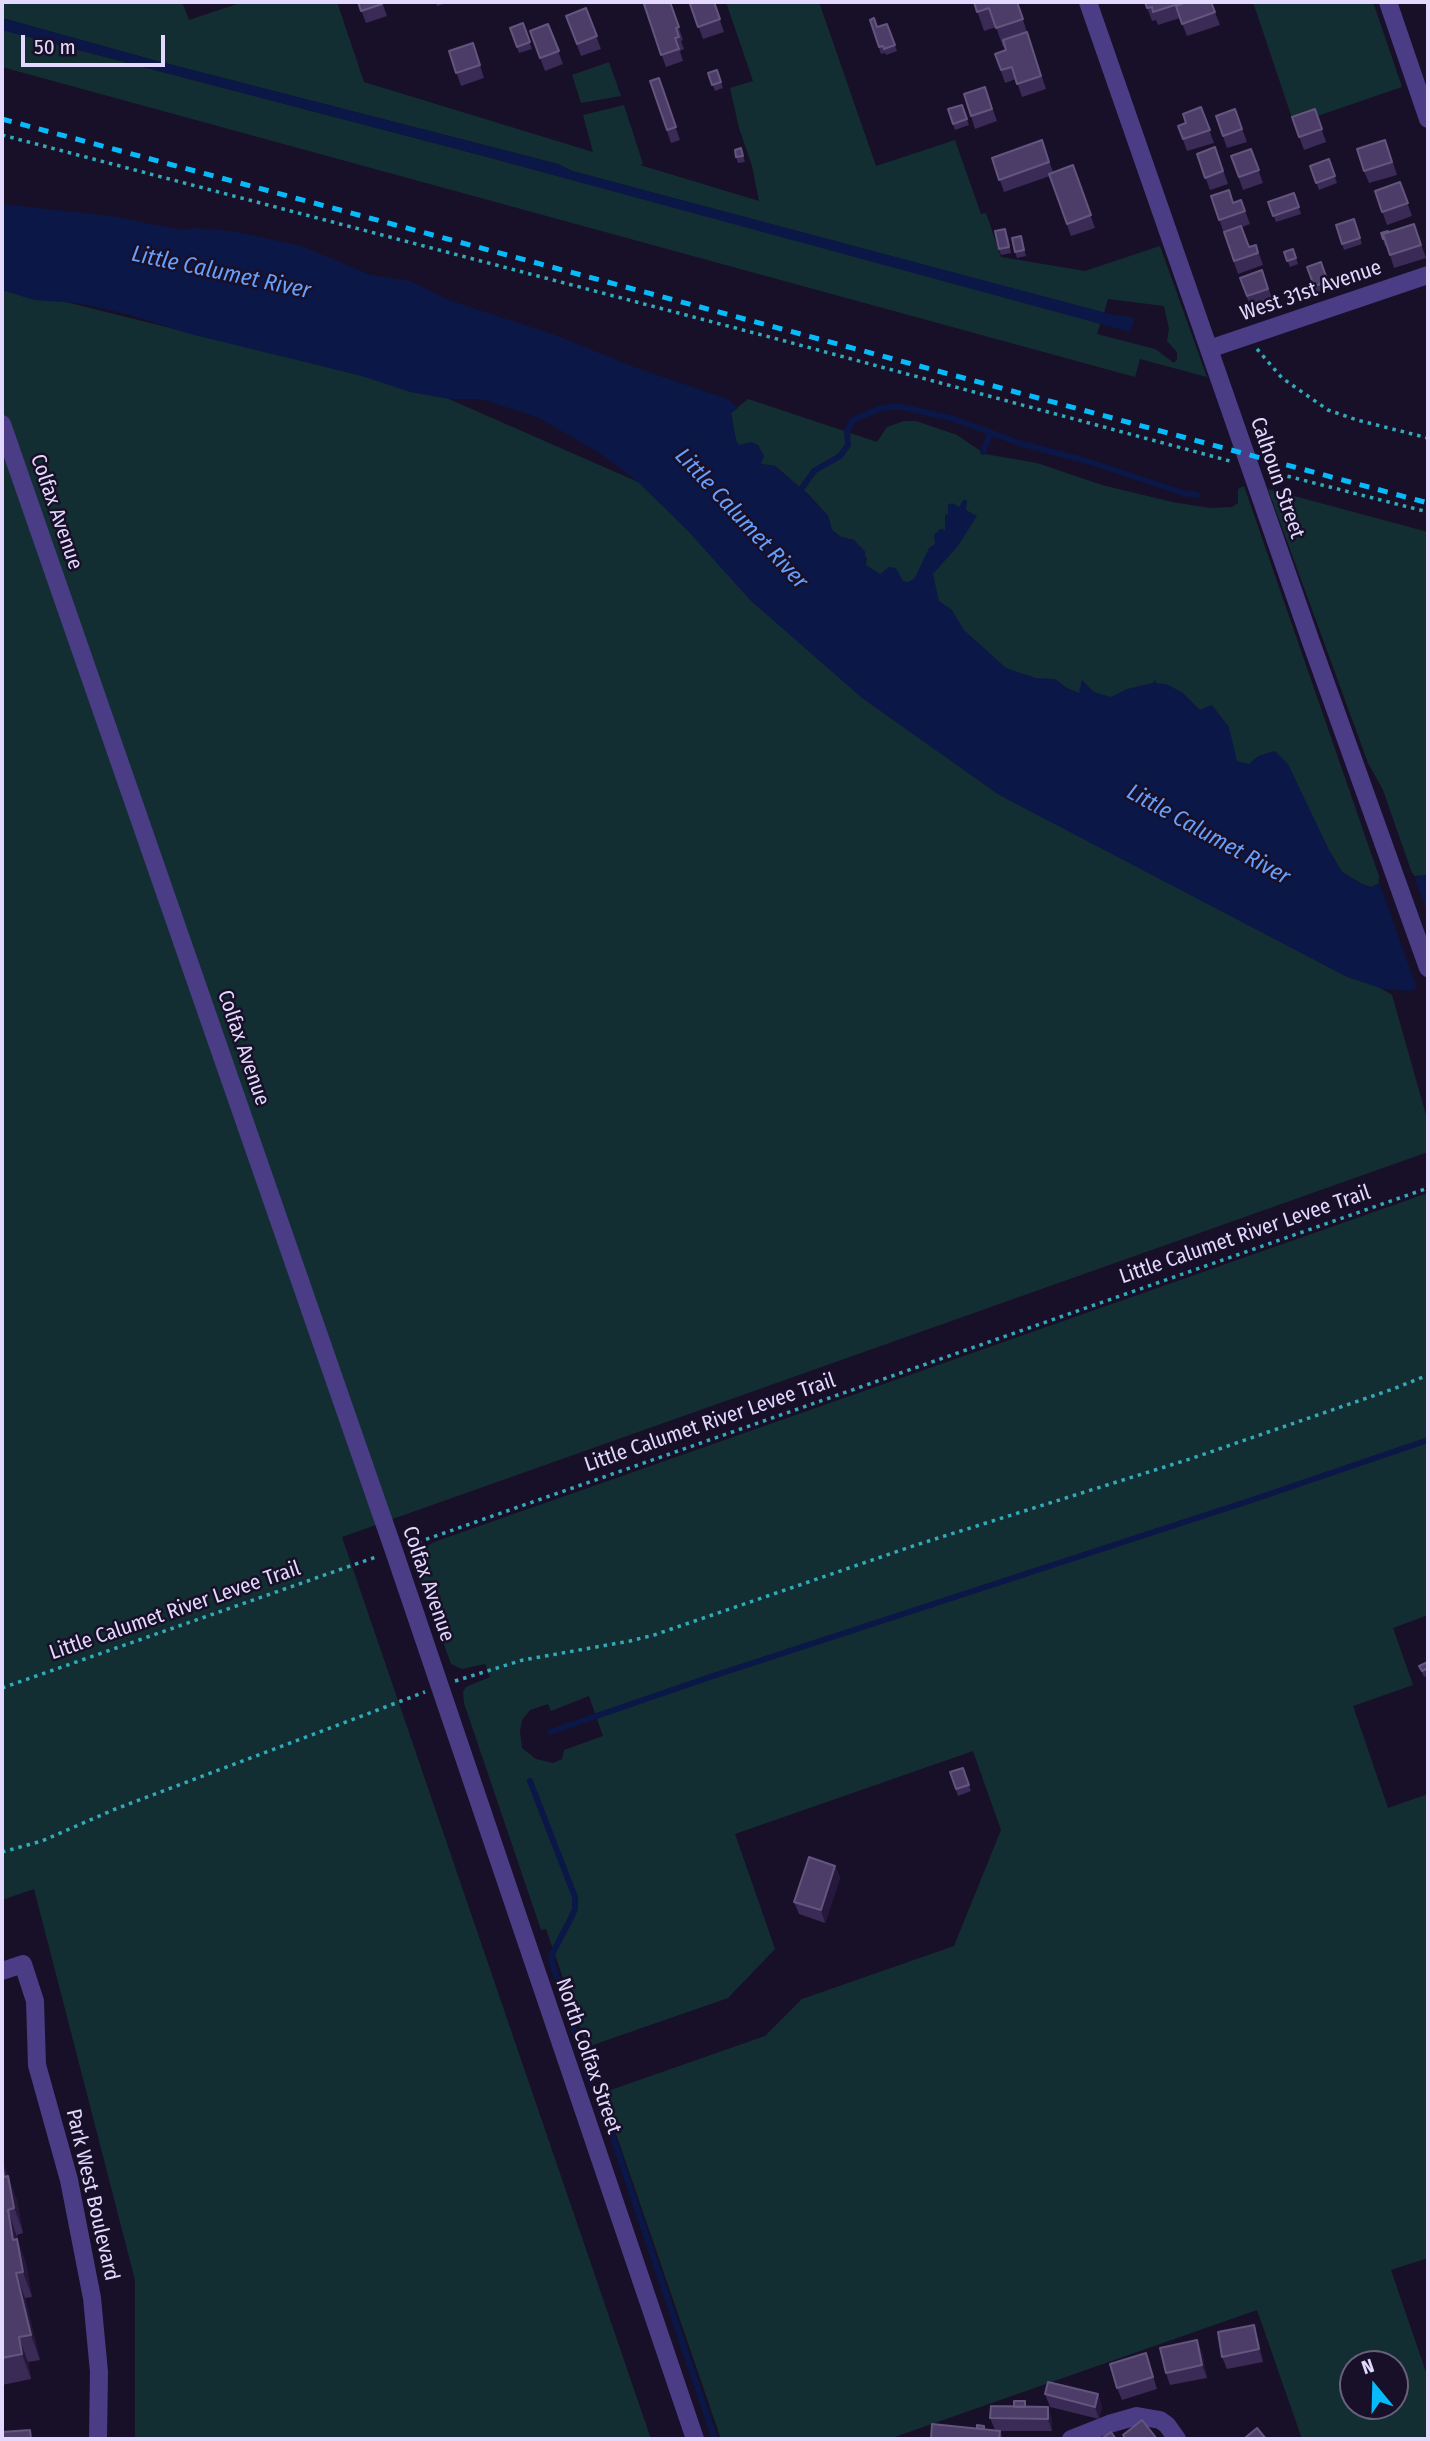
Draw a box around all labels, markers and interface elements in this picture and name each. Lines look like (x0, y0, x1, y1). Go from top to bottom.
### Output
scale bar (24, 21, 168, 65)
text: 50 m (34, 34, 76, 60)
water label: Little Calumet River (129, 241, 313, 305)
street label: West 31st Avenue (1237, 255, 1385, 327)
street label: Calhoun Street (1244, 414, 1310, 542)
water label: Little Calumet River (669, 443, 813, 595)
street label: Colfax Avenue (24, 451, 88, 573)
water label: Little Calumet River (1122, 779, 1294, 891)
street label: Colfax Avenue (211, 987, 275, 1109)
street label: Little Calumet River Levee Trail (1116, 1180, 1374, 1290)
street label: Little Calumet River Levee Trail (581, 1368, 839, 1478)
street label: Colfax Avenue (396, 1523, 460, 1645)
street label: Little Calumet River Levee Trail (46, 1556, 304, 1666)
street label: North Colfax Street (550, 1975, 626, 2137)
street label: Park West Boulevard (60, 2107, 124, 2283)
north arrow (1339, 2350, 1409, 2420)
text: N (1359, 2354, 1377, 2379)

